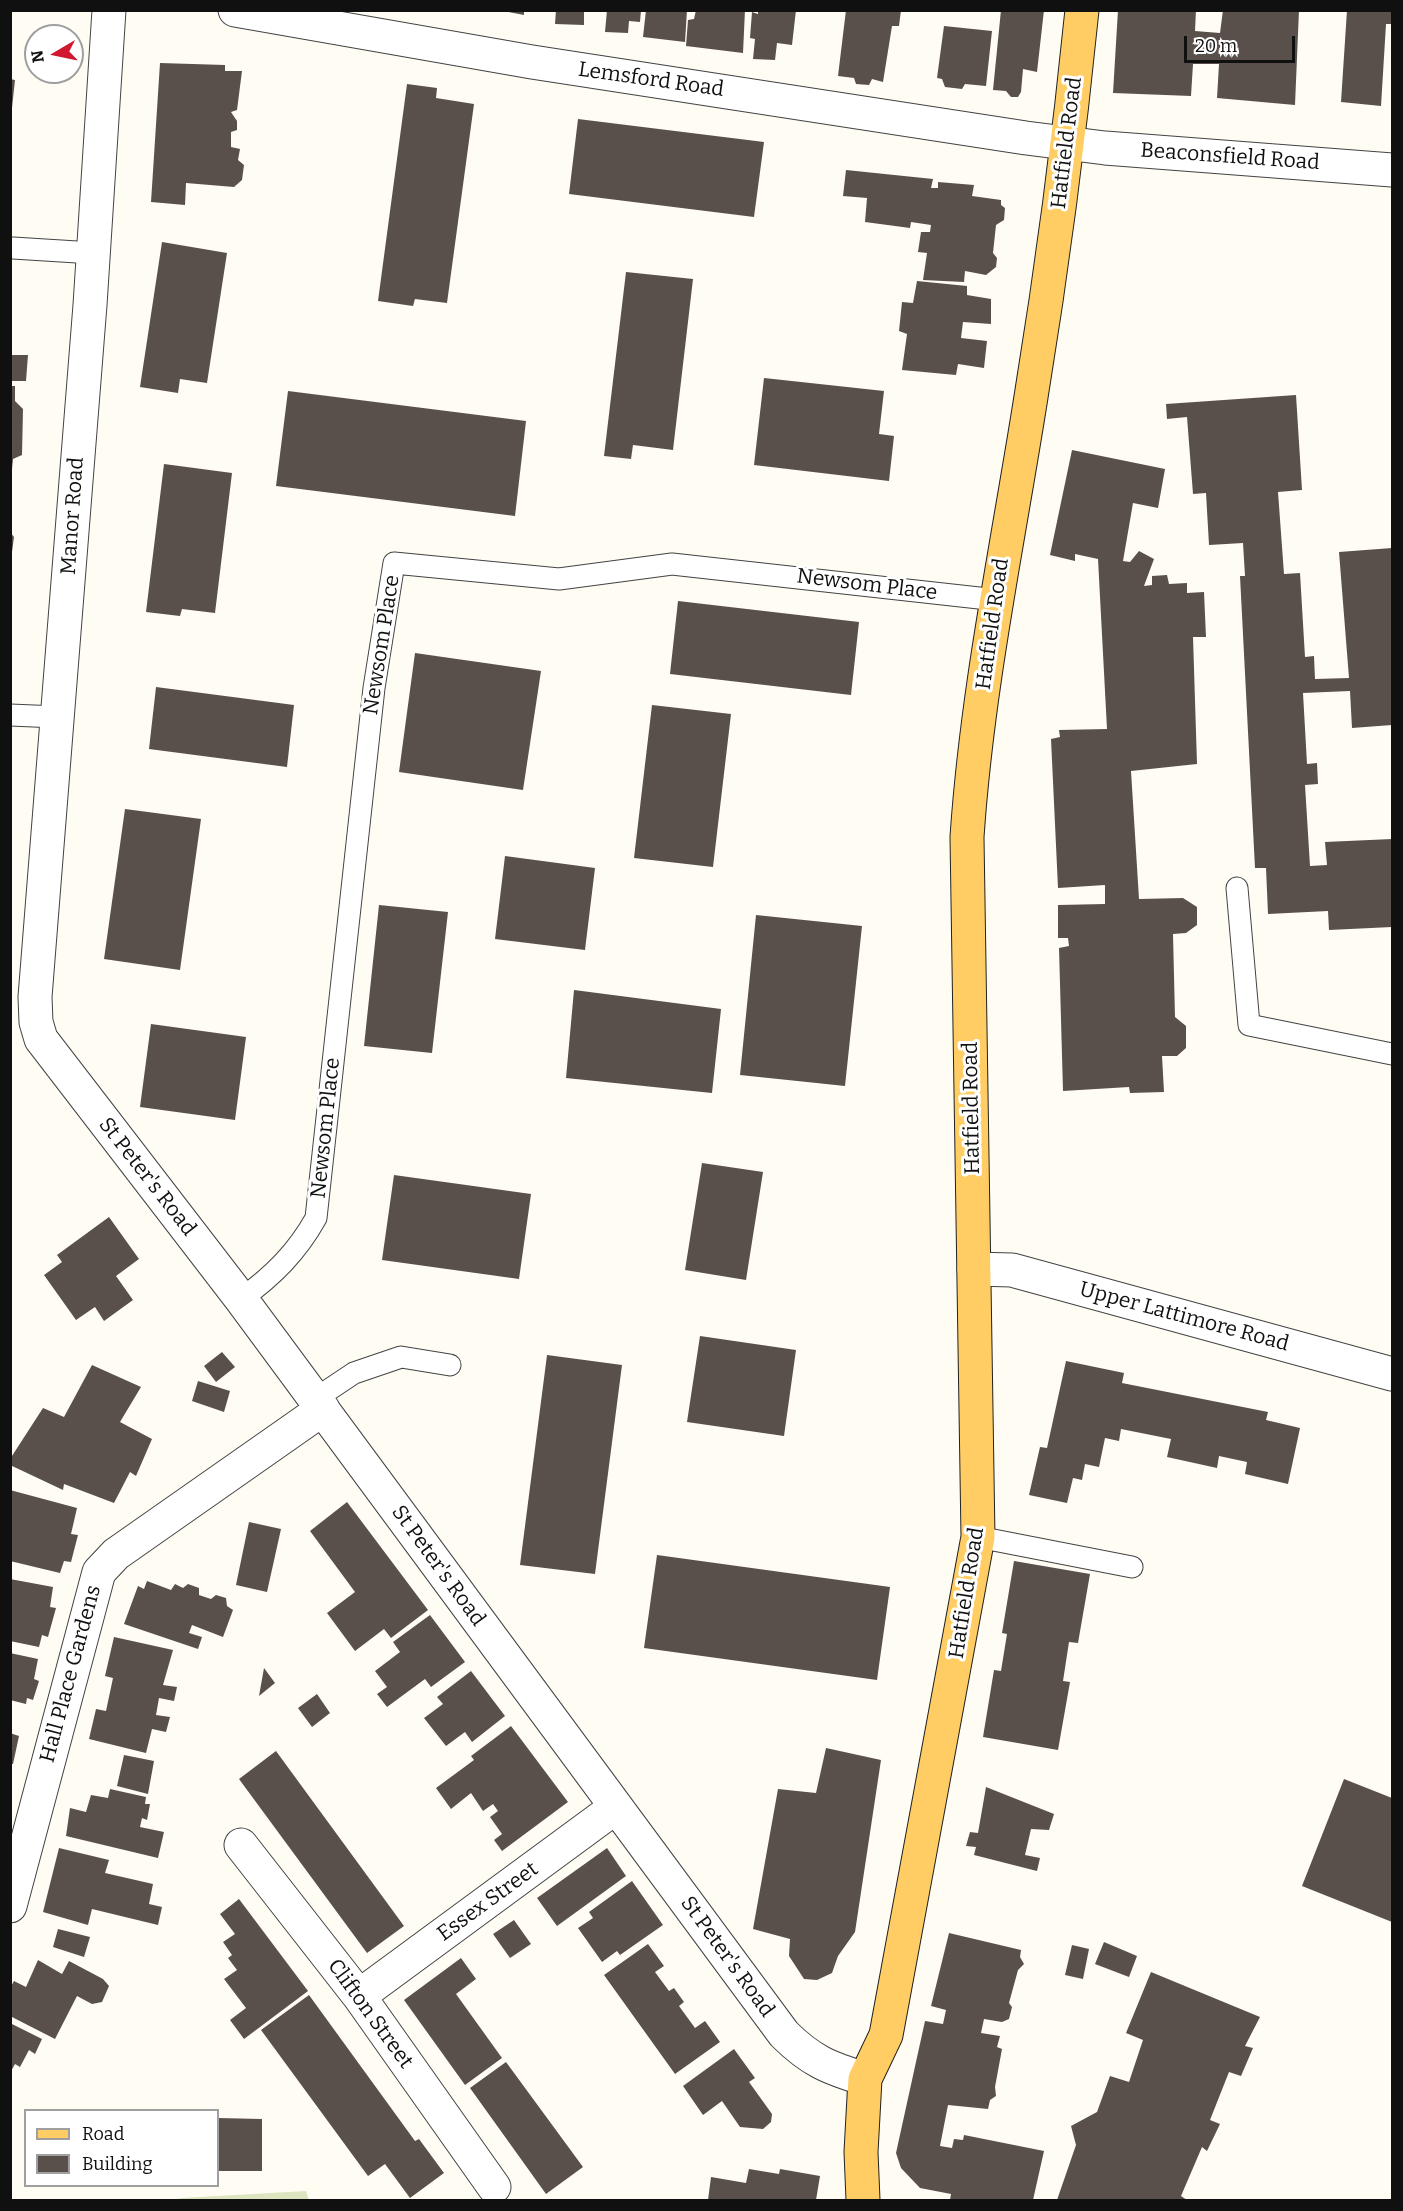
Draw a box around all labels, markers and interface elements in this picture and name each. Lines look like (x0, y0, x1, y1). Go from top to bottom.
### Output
north arrow (24, 24, 84, 84)
scale bar (1187, 24, 1298, 62)
text: 20 m (1195, 35, 1237, 57)
text: N (27, 49, 48, 64)
street label: Lemsford Road (577, 57, 725, 103)
street label: Hatfield Road (1046, 76, 1088, 210)
street label: Beaconsfield Road (1140, 138, 1320, 176)
street label: Manor Road (56, 456, 90, 576)
street label: Hatfield Road (971, 556, 1015, 692)
street label: Newsom Place (795, 564, 939, 606)
street label: Newsom Place (358, 573, 406, 717)
street label: Hatfield Road (958, 1041, 986, 1175)
street label: Newsom Place (306, 1056, 346, 1200)
street label: St Peter's Road (93, 1113, 201, 1241)
street label: Upper Lattimore Road (1076, 1277, 1292, 1357)
street label: St Peter's Road (386, 1501, 490, 1631)
street label: Hatfield Road (944, 1525, 990, 1661)
street label: Hall Place Gardens (35, 1583, 107, 1765)
street label: Essex Street (433, 1857, 543, 1947)
street label: St Peter's Road (675, 1892, 779, 2022)
street label: Clifton Street (322, 1954, 418, 2074)
legend (24, 2109, 219, 2187)
text: Road (82, 2123, 124, 2145)
text: Building (82, 2153, 153, 2175)

